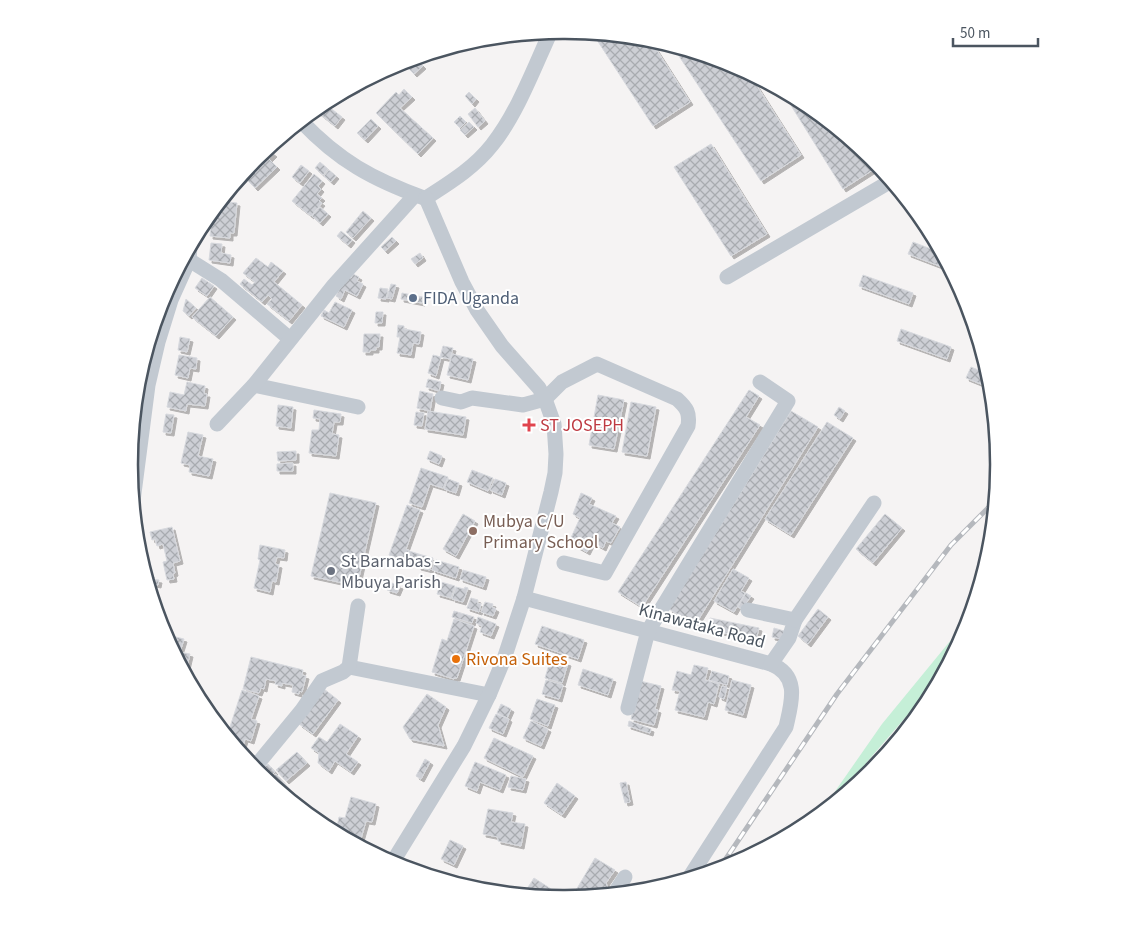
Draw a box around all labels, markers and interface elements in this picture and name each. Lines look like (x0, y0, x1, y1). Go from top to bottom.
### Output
scale bar (953, 15, 1038, 47)
text: 50 m (960, 23, 990, 44)
place label: FIDA Uganda (423, 286, 519, 311)
marker: FIDA Uganda (407, 292, 419, 304)
place label: ST JOSEPH (540, 413, 624, 438)
marker: ST JOSEPH (522, 418, 536, 432)
place label: Mubya C/U Primary School (483, 509, 598, 555)
marker: Mubya C/U Primary School (467, 525, 479, 537)
place label: St Barnabas - Mbuya Parish (341, 549, 441, 595)
marker: St Barnabas - Mbuya Parish (325, 565, 337, 577)
street label: Kinawataka Road (636, 597, 768, 655)
place label: Rivona Suites (466, 647, 567, 672)
marker: Rivona Suites (450, 653, 462, 665)

